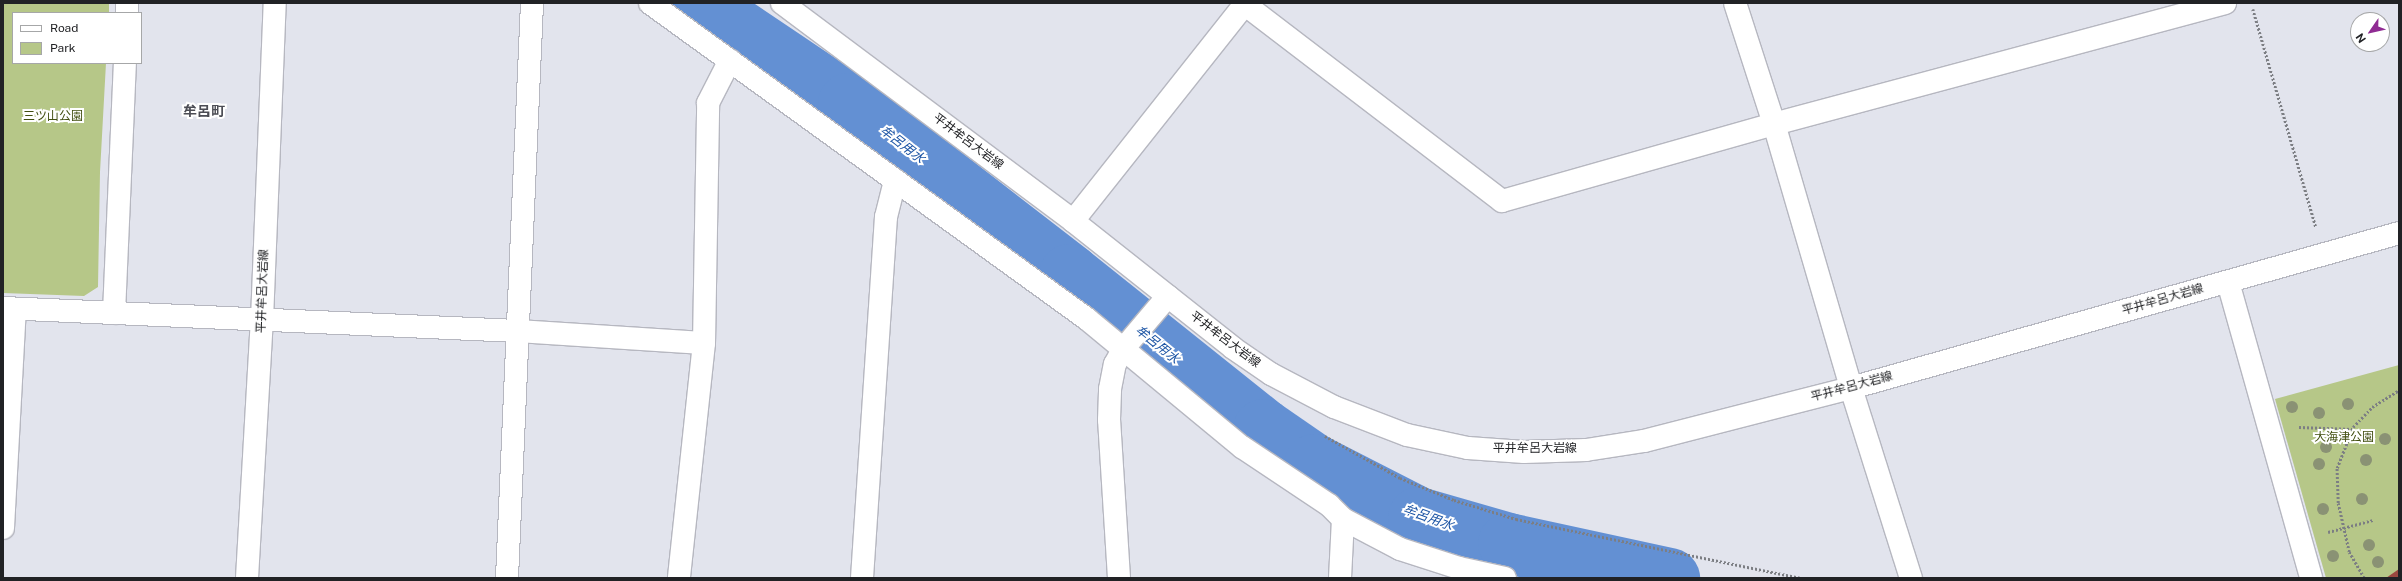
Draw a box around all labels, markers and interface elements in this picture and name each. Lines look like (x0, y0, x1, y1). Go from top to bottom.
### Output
legend (12, 12, 142, 64)
north arrow (2350, 12, 2390, 52)
text: Road (50, 21, 78, 35)
text: N (2354, 31, 2368, 45)
text: Park (50, 41, 76, 55)
district label: 牟呂町 (183, 103, 225, 119)
park label: 三ツ山公園 (23, 110, 83, 124)
street label: 平井牟呂大岩線 (930, 111, 1006, 173)
water label: 牟呂用水 (877, 123, 927, 167)
street label: 平井牟呂大岩線 (254, 249, 272, 333)
street label: 平井牟呂大岩線 (2121, 282, 2205, 318)
street label: 平井牟呂大岩線 (1187, 309, 1263, 371)
water label: 牟呂用水 (1132, 323, 1182, 367)
street label: 平井牟呂大岩線 (1810, 369, 1894, 405)
park label: 大海津公園 (2314, 431, 2374, 445)
street label: 平井牟呂大岩線 (1493, 442, 1577, 456)
water label: 牟呂用水 (1401, 502, 1455, 534)

